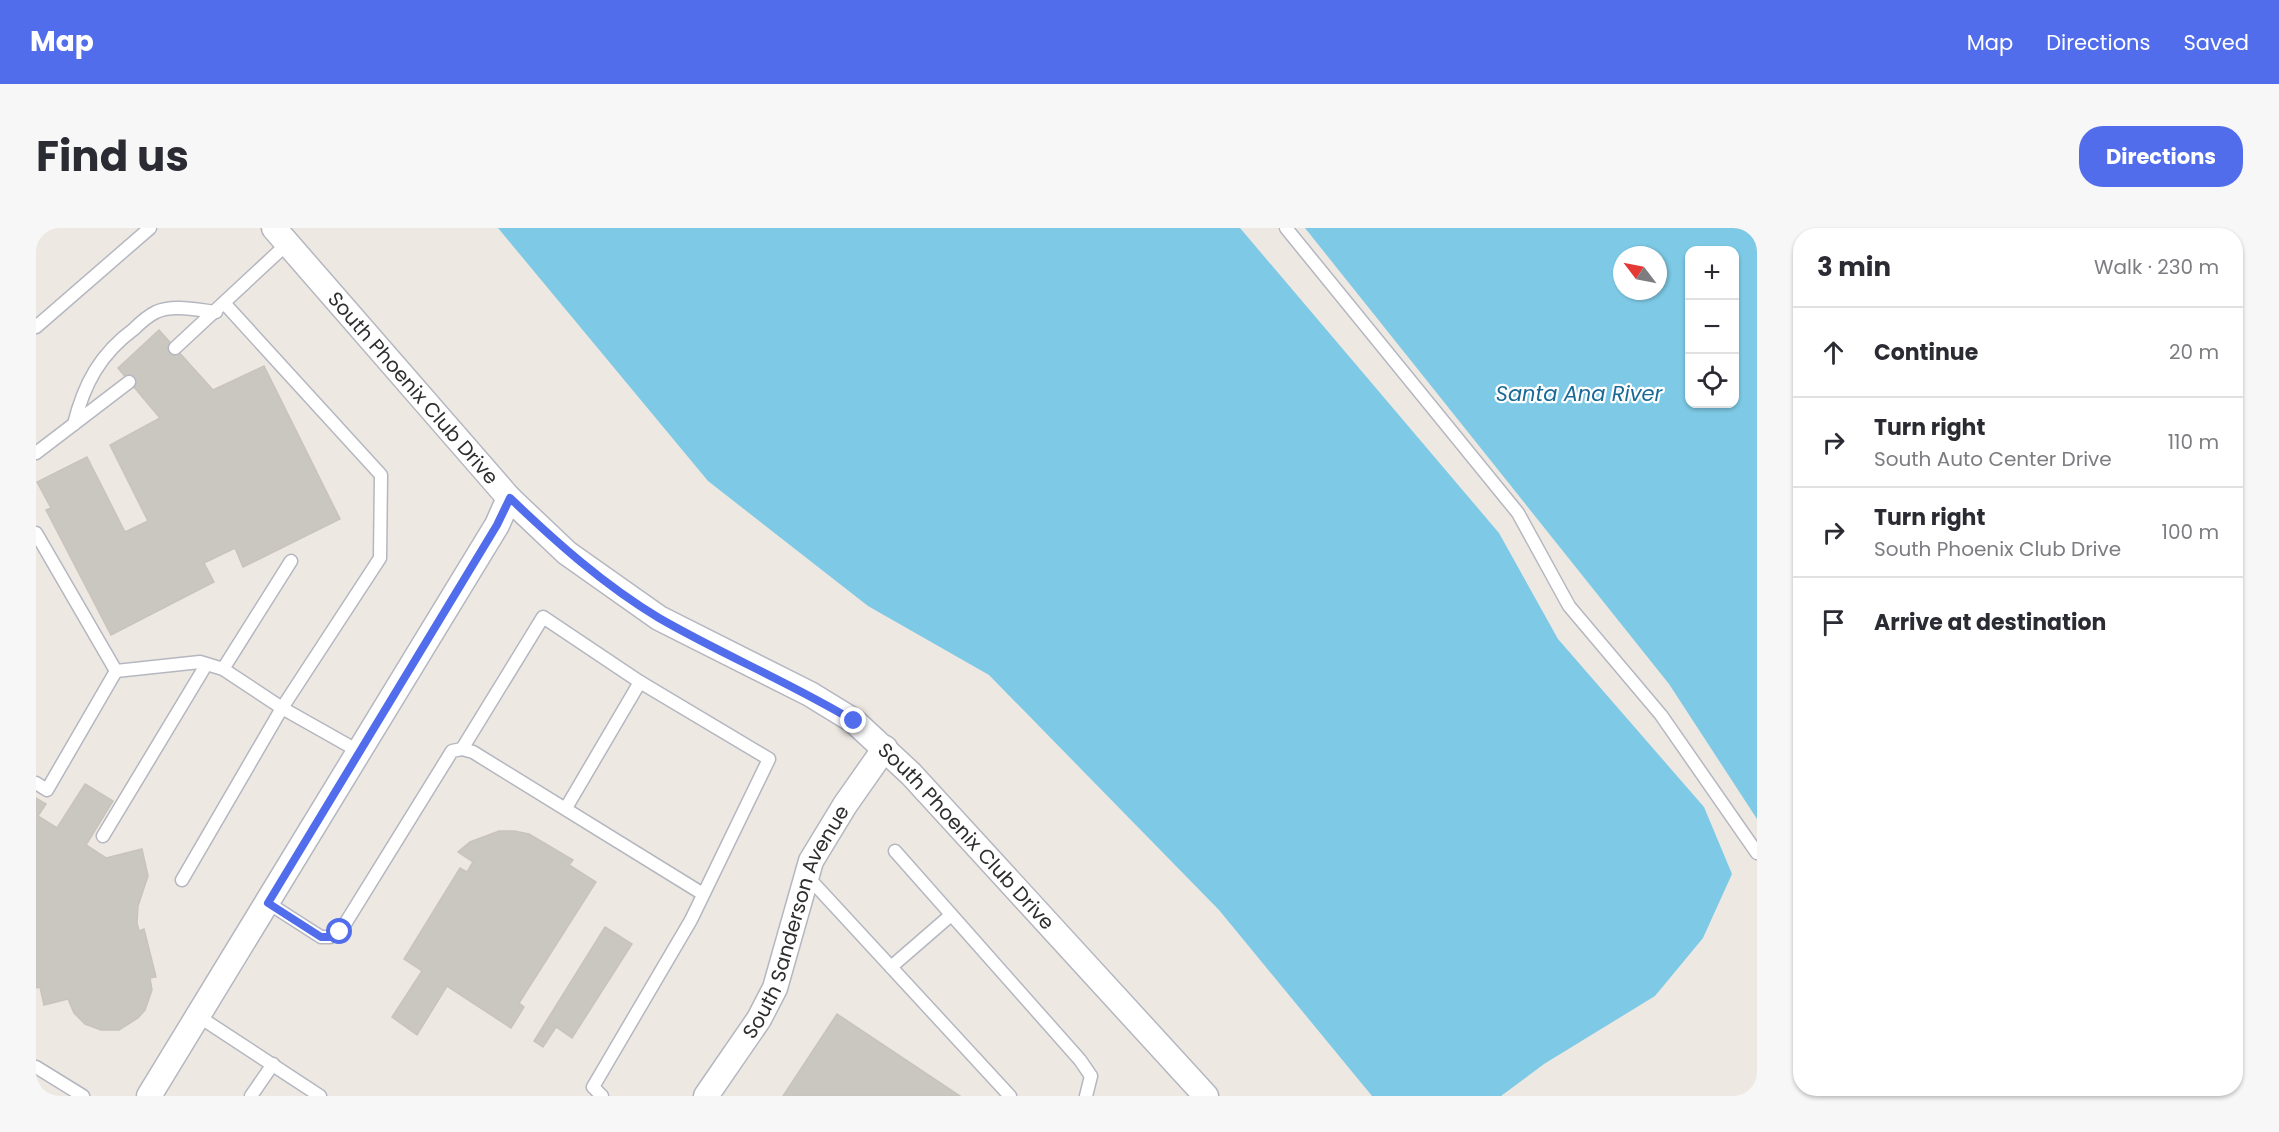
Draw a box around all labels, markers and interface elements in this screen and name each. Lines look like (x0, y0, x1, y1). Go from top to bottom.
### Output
text: Map (30, 22, 94, 61)
text: Map (1967, 28, 2013, 57)
text: Directions (2046, 28, 2150, 57)
text: Saved (2183, 28, 2249, 57)
button: Directions (2079, 126, 2243, 187)
text: Find us (36, 127, 189, 186)
north arrow (1613, 246, 1667, 300)
map controls (1685, 246, 1739, 408)
button: + (1685, 246, 1739, 300)
text: 3 min (1817, 249, 1891, 285)
text: Walk · 230 m (2094, 253, 2219, 281)
street label: South Phoenix Club Drive (321, 285, 505, 490)
button: − (1685, 300, 1739, 354)
icon: ahead (1817, 336, 1850, 369)
text: Continue (1874, 337, 1978, 368)
text: 20 m (2169, 338, 2219, 366)
button: locate (1685, 354, 1739, 408)
water label: Santa Ana River (1496, 379, 1663, 408)
text: Turn right (1874, 412, 1985, 443)
icon: right (1817, 426, 1850, 459)
text: 110 m (2168, 428, 2219, 456)
text: South Auto Center Drive (1874, 445, 2112, 473)
text: Turn right (1874, 502, 1985, 533)
icon: right (1817, 516, 1850, 549)
text: 100 m (2162, 518, 2219, 546)
text: South Phoenix Club Drive (1874, 535, 2121, 563)
icon: arrive (1817, 606, 1850, 639)
text: Arrive at destination (1874, 607, 2106, 638)
route end (840, 707, 866, 733)
street label: South Phoenix Club Drive (872, 736, 1061, 936)
street label: South Sanderson Avenue (736, 800, 856, 1044)
route start (326, 918, 352, 944)

